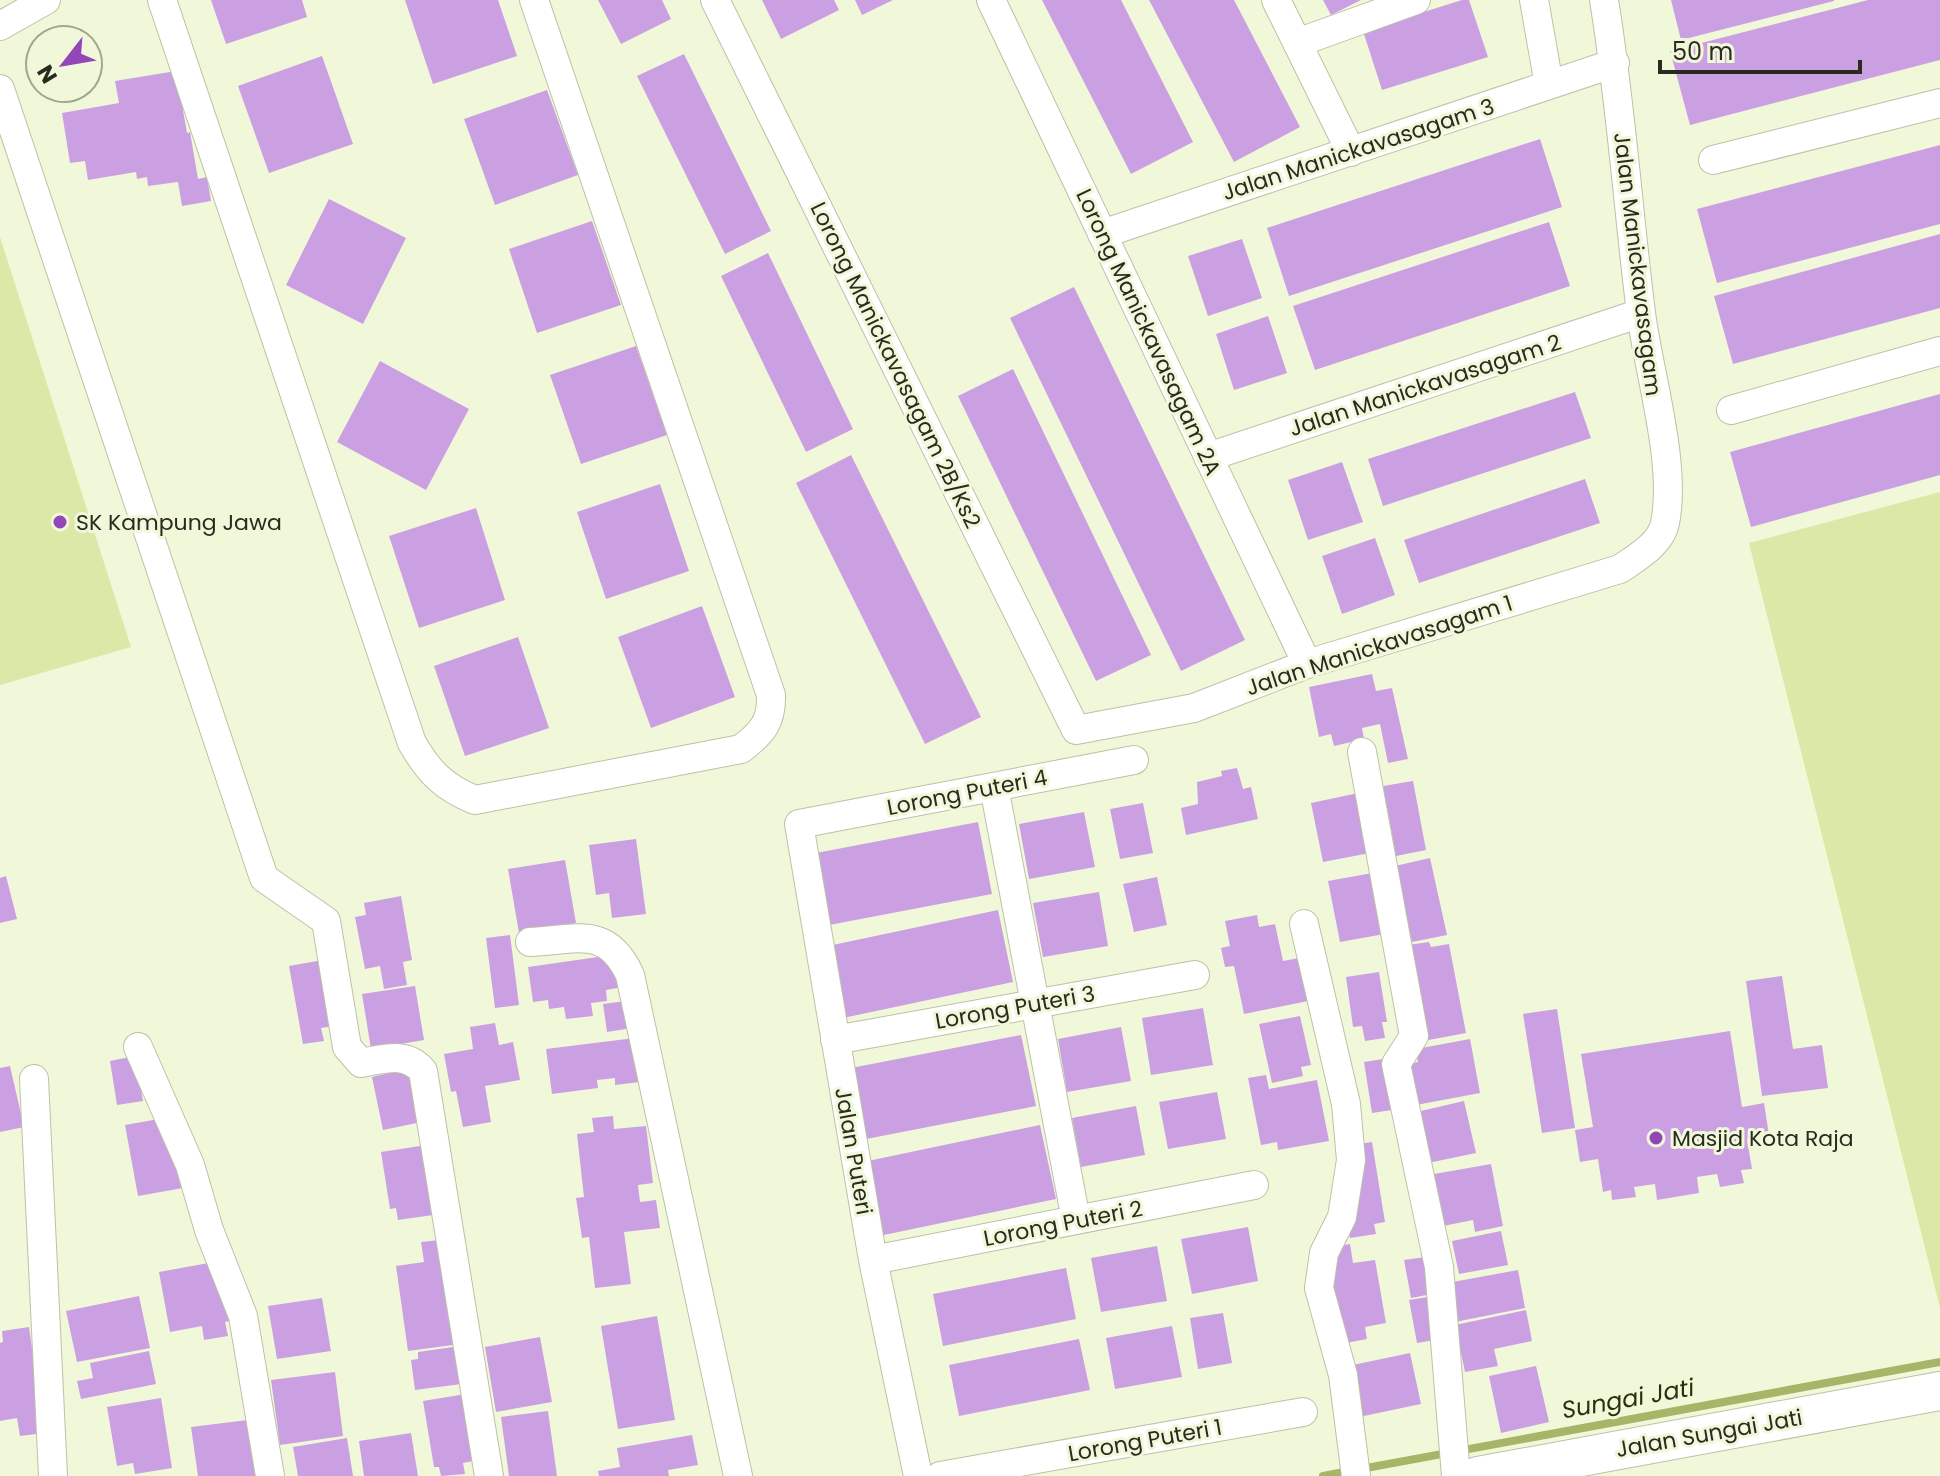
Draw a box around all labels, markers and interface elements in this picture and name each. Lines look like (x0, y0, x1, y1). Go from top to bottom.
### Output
north arrow (24, 24, 104, 104)
scale bar (1660, 24, 1860, 74)
text: 50 m (1672, 35, 1733, 68)
text: N (30, 59, 65, 89)
street label: Jalan Manickavasagam 3 (1218, 91, 1498, 208)
street label: Jalan Manickavasagam (1606, 130, 1669, 398)
street label: Lorong Manickavasagam 2A (1068, 184, 1229, 481)
street label: Lorong Manickavasagam 2B/Ks2 (803, 197, 988, 533)
street label: Jalan Manickavasagam 2 (1285, 327, 1565, 444)
place label: SK Kampung Jawa (76, 507, 282, 538)
marker: SK Kampung Jawa (51, 513, 69, 531)
street label: Jalan Manickavasagam 1 (1242, 588, 1516, 703)
street label: Lorong Puteri 4 (884, 762, 1050, 823)
street label: Lorong Puteri 3 (933, 978, 1097, 1037)
street label: Jalan Puteri (827, 1085, 880, 1217)
place label: Masjid Kota Raja (1672, 1123, 1854, 1154)
marker: Masjid Kota Raja (1647, 1129, 1665, 1147)
street label: Lorong Puteri 2 (981, 1193, 1145, 1254)
water label: Sungai Jati (1559, 1370, 1698, 1426)
street label: Jalan Sungai Jati (1613, 1402, 1805, 1465)
street label: Lorong Puteri 1 (1066, 1412, 1224, 1469)

